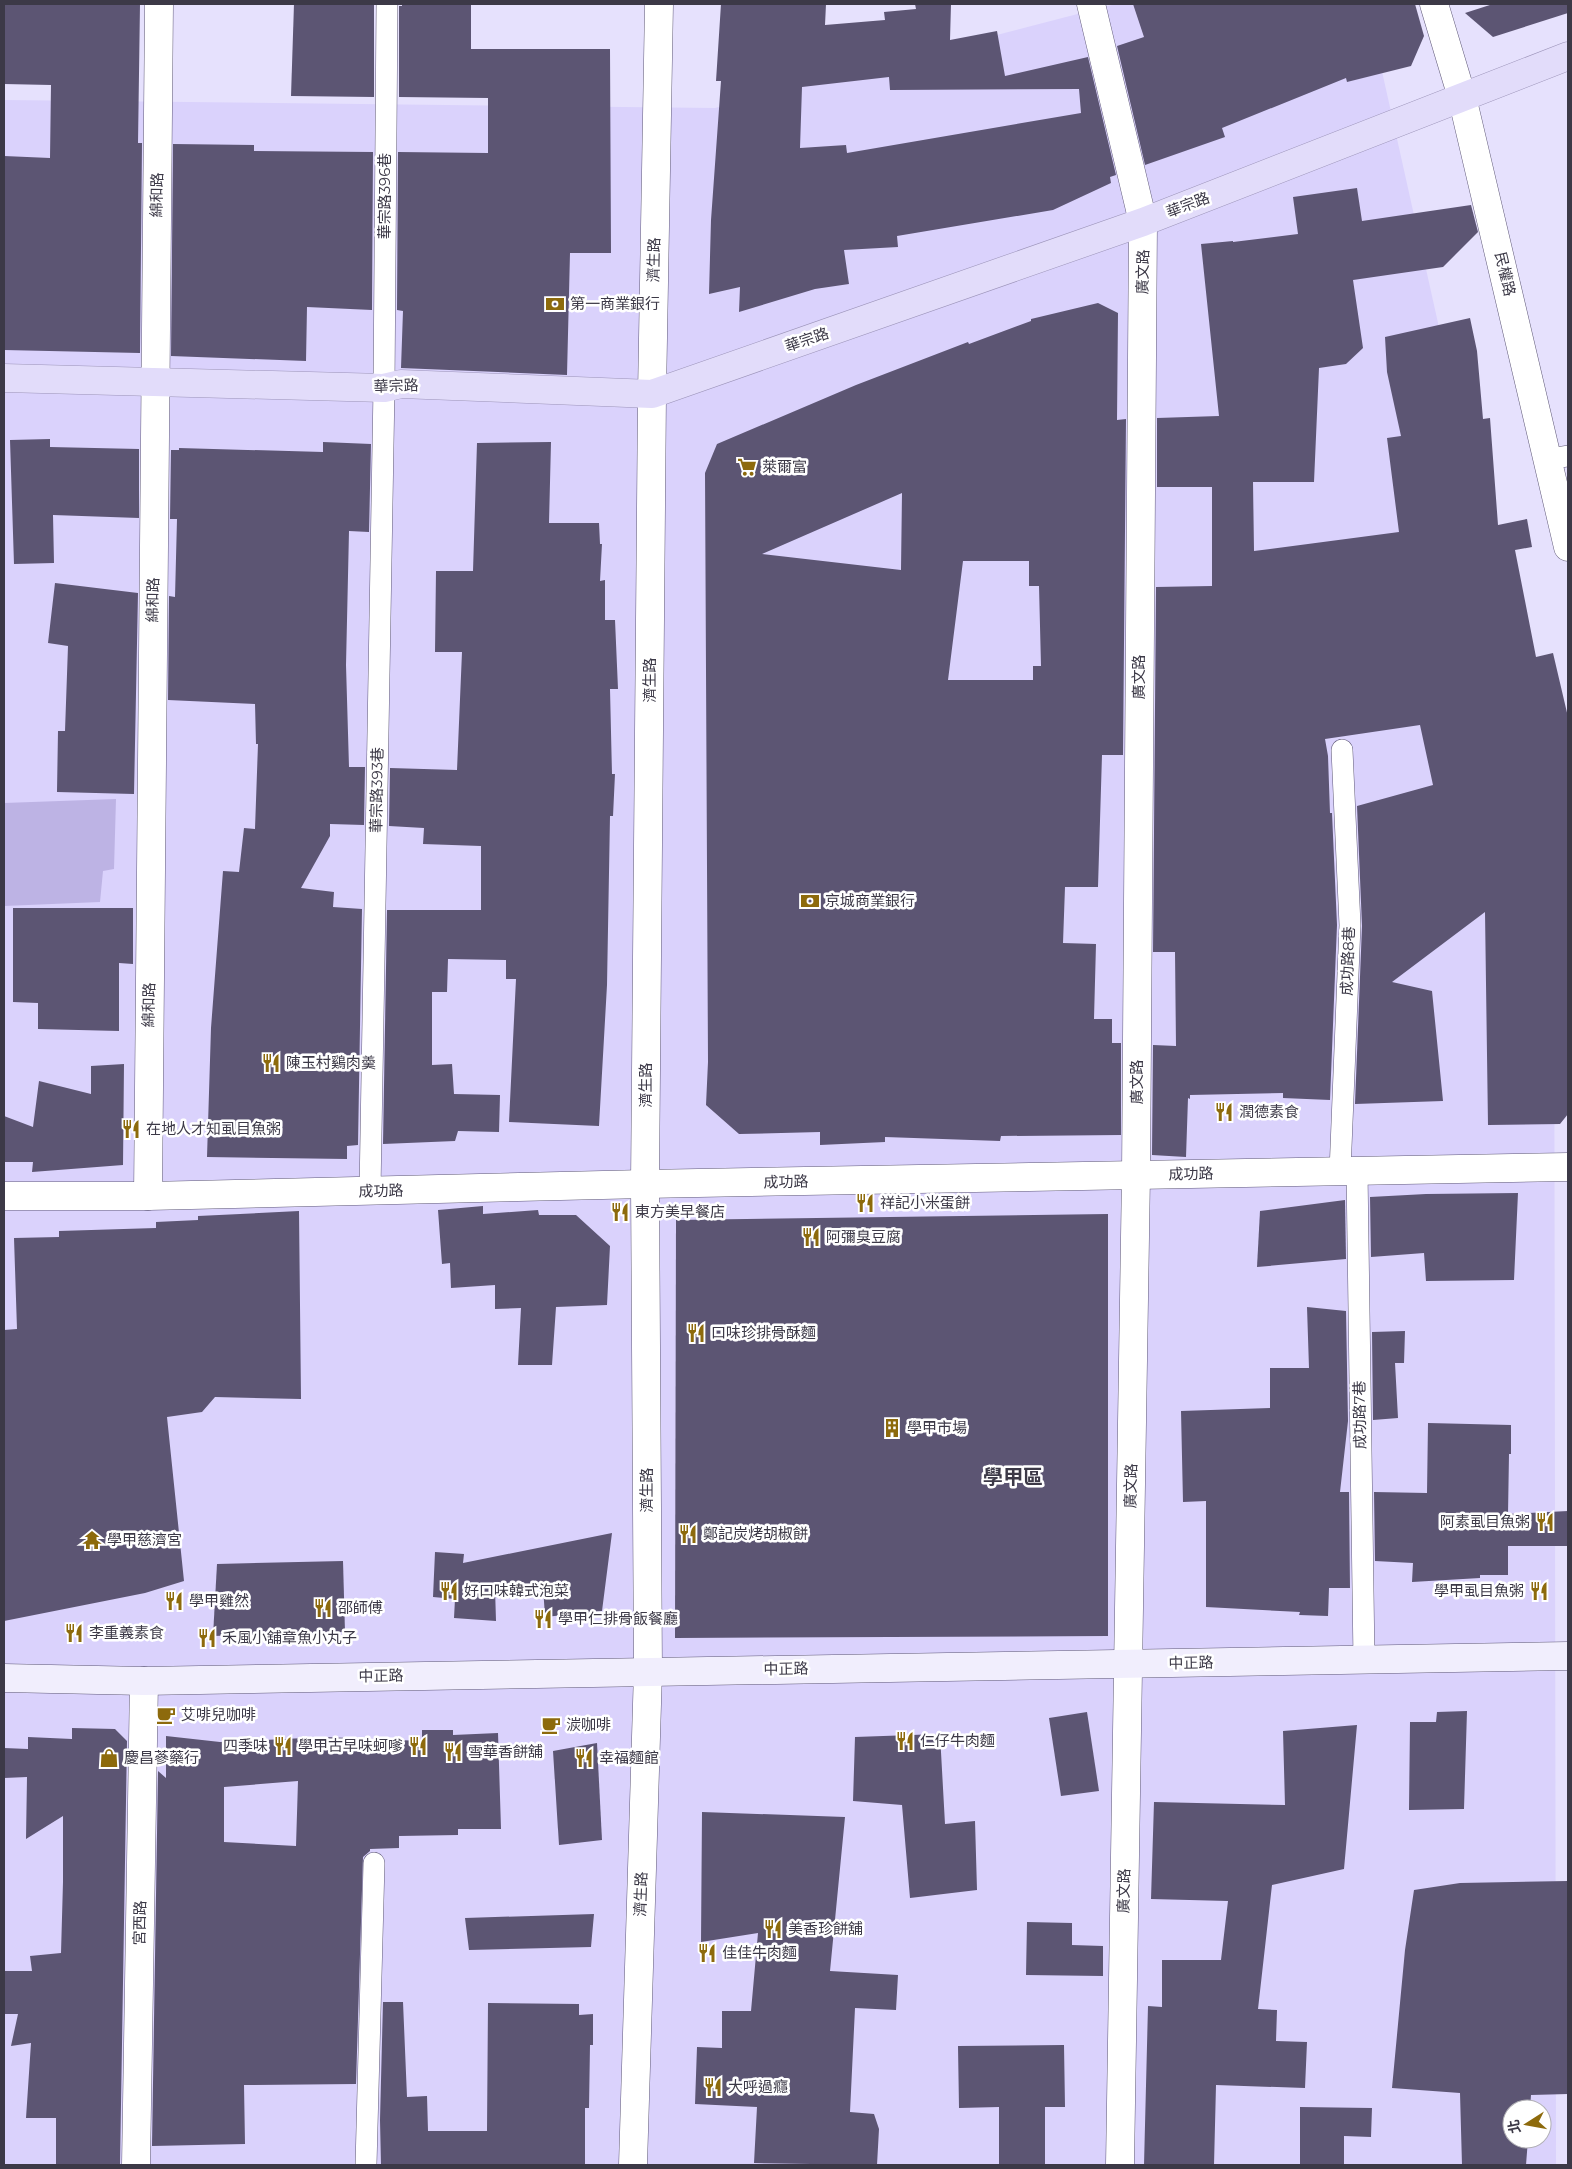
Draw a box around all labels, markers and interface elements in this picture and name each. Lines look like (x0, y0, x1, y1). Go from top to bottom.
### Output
street label: 華宗路396巷 (375, 153, 394, 239)
street label: 綿和路 (147, 172, 166, 218)
street label: 華宗路 (1163, 188, 1212, 221)
street label: 濟生路 (644, 237, 663, 283)
street label: 廣文路 (1133, 249, 1152, 295)
street label: 民權路 (1491, 250, 1520, 298)
bank icon: 第一商業銀行 (544, 293, 566, 315)
place label: 第一商業銀行 (570, 294, 660, 313)
street label: 華宗路 (782, 323, 831, 356)
street label: 華宗路 (373, 375, 419, 396)
supermarket icon: 萊爾富 (736, 456, 758, 478)
place label: 萊爾富 (762, 457, 807, 476)
street label: 綿和路 (143, 577, 162, 623)
street label: 廣文路 (1129, 654, 1148, 700)
street label: 濟生路 (640, 657, 659, 703)
street label: 華宗路393巷 (366, 747, 387, 833)
bank icon: 京城商業銀行 (799, 890, 821, 912)
place label: 京城商業銀行 (825, 891, 915, 910)
street label: 成功路8巷 (1337, 926, 1358, 996)
street label: 綿和路 (139, 982, 158, 1028)
restaurant icon: 陳玉村鷄肉羮 (260, 1052, 282, 1074)
place label: 陳玉村鷄肉羮 (286, 1053, 376, 1072)
street label: 廣文路 (1127, 1059, 1146, 1105)
street label: 濟生路 (636, 1062, 655, 1108)
restaurant icon: 潤德素食 (1213, 1101, 1235, 1123)
place label: 潤德素食 (1239, 1102, 1299, 1121)
restaurant icon: 在地人才知虱目魚粥 (120, 1118, 142, 1140)
place label: 在地人才知虱目魚粥 (146, 1119, 281, 1138)
street label: 成功路 (1168, 1164, 1214, 1183)
street label: 成功路 (763, 1172, 809, 1191)
street label: 成功路 (358, 1181, 404, 1200)
restaurant icon: 祥記小米蛋餅 (854, 1192, 876, 1214)
place label: 祥記小米蛋餅 (880, 1193, 970, 1212)
restaurant icon: 東方美早餐店 (609, 1201, 631, 1223)
place label: 東方美早餐店 (635, 1202, 725, 1221)
restaurant icon: 阿彌臭豆腐 (800, 1226, 822, 1248)
place label: 阿彌臭豆腐 (826, 1227, 901, 1246)
restaurant icon: 口味珍排骨酥麵 (685, 1322, 707, 1344)
place label: 口味珍排骨酥麵 (711, 1323, 816, 1342)
street label: 成功路7巷 (1349, 1380, 1370, 1450)
building icon: 學甲市場 (881, 1417, 903, 1439)
place label: 學甲市場 (907, 1418, 967, 1437)
street label: 廣文路 (1121, 1463, 1140, 1509)
district label: 學甲區 (983, 1465, 1043, 1489)
street label: 濟生路 (637, 1467, 656, 1513)
restaurant icon: 阿素虱目魚粥 (1534, 1511, 1556, 1533)
place label: 阿素虱目魚粥 (1440, 1512, 1530, 1531)
restaurant icon: 鄭記炭烤胡椒餅 (677, 1523, 699, 1545)
place label: 鄭記炭烤胡椒餅 (703, 1524, 808, 1543)
temple icon: 學甲慈濟宮 (81, 1529, 103, 1551)
place label: 學甲慈濟宮 (107, 1530, 182, 1549)
restaurant icon: 好口味韓式泡菜 (438, 1580, 460, 1602)
restaurant icon: 學甲虱目魚粥 (1528, 1580, 1550, 1602)
place label: 好口味韓式泡菜 (464, 1581, 569, 1600)
place label: 學甲虱目魚粥 (1434, 1581, 1524, 1600)
restaurant icon: 學甲雞然 (163, 1590, 185, 1612)
place label: 學甲雞然 (189, 1591, 249, 1610)
restaurant icon: 邵師傅 (312, 1597, 334, 1619)
place label: 邵師傅 (338, 1598, 383, 1617)
restaurant icon: 學甲仁排骨飯餐廳 (532, 1608, 554, 1630)
place label: 學甲仁排骨飯餐廳 (558, 1609, 678, 1628)
restaurant icon: 李重義素食 (63, 1622, 85, 1644)
place label: 李重義素食 (89, 1623, 164, 1642)
restaurant icon: 禾風小舖章魚小丸子 (196, 1627, 218, 1649)
place label: 禾風小舖章魚小丸子 (222, 1628, 357, 1647)
street label: 中正路 (1168, 1653, 1214, 1672)
street label: 中正路 (763, 1659, 809, 1678)
street label: 中正路 (358, 1666, 404, 1685)
cafe icon: 艾啡兒咖啡 (155, 1704, 177, 1726)
place label: 艾啡兒咖啡 (181, 1705, 256, 1724)
cafe icon: 湠咖啡 (540, 1714, 562, 1736)
place label: 湠咖啡 (566, 1715, 611, 1734)
restaurant icon: 仁仔牛肉麵 (894, 1730, 916, 1752)
place label: 仁仔牛肉麵 (920, 1731, 995, 1750)
restaurant icon: 四季味 (272, 1735, 294, 1757)
restaurant icon: 學甲古早味蚵嗲 (407, 1735, 429, 1757)
place label: 四季味 (223, 1736, 268, 1755)
place label: 學甲古早味蚵嗲 (298, 1736, 403, 1755)
restaurant icon: 雪華香餅舖 (442, 1741, 464, 1763)
place label: 雪華香餅舖 (468, 1742, 543, 1761)
shop icon: 慶昌蔘藥行 (98, 1747, 120, 1769)
restaurant icon: 幸福麵館 (573, 1747, 595, 1769)
place label: 慶昌蔘藥行 (124, 1748, 199, 1767)
place label: 幸福麵館 (599, 1748, 659, 1767)
street label: 廣文路 (1114, 1868, 1133, 1914)
street label: 濟生路 (630, 1871, 651, 1917)
street label: 宮西路 (130, 1900, 149, 1946)
restaurant icon: 美香珍餅舖 (762, 1918, 784, 1940)
place label: 美香珍餅舖 (788, 1919, 863, 1938)
restaurant icon: 佳佳牛肉麵 (696, 1942, 718, 1964)
place label: 佳佳牛肉麵 (722, 1943, 797, 1962)
restaurant icon: 大呼過癮 (702, 2076, 724, 2098)
place label: 大呼過癮 (728, 2077, 788, 2096)
north arrow (1502, 2099, 1552, 2149)
text: 北 (1504, 2118, 1524, 2135)

